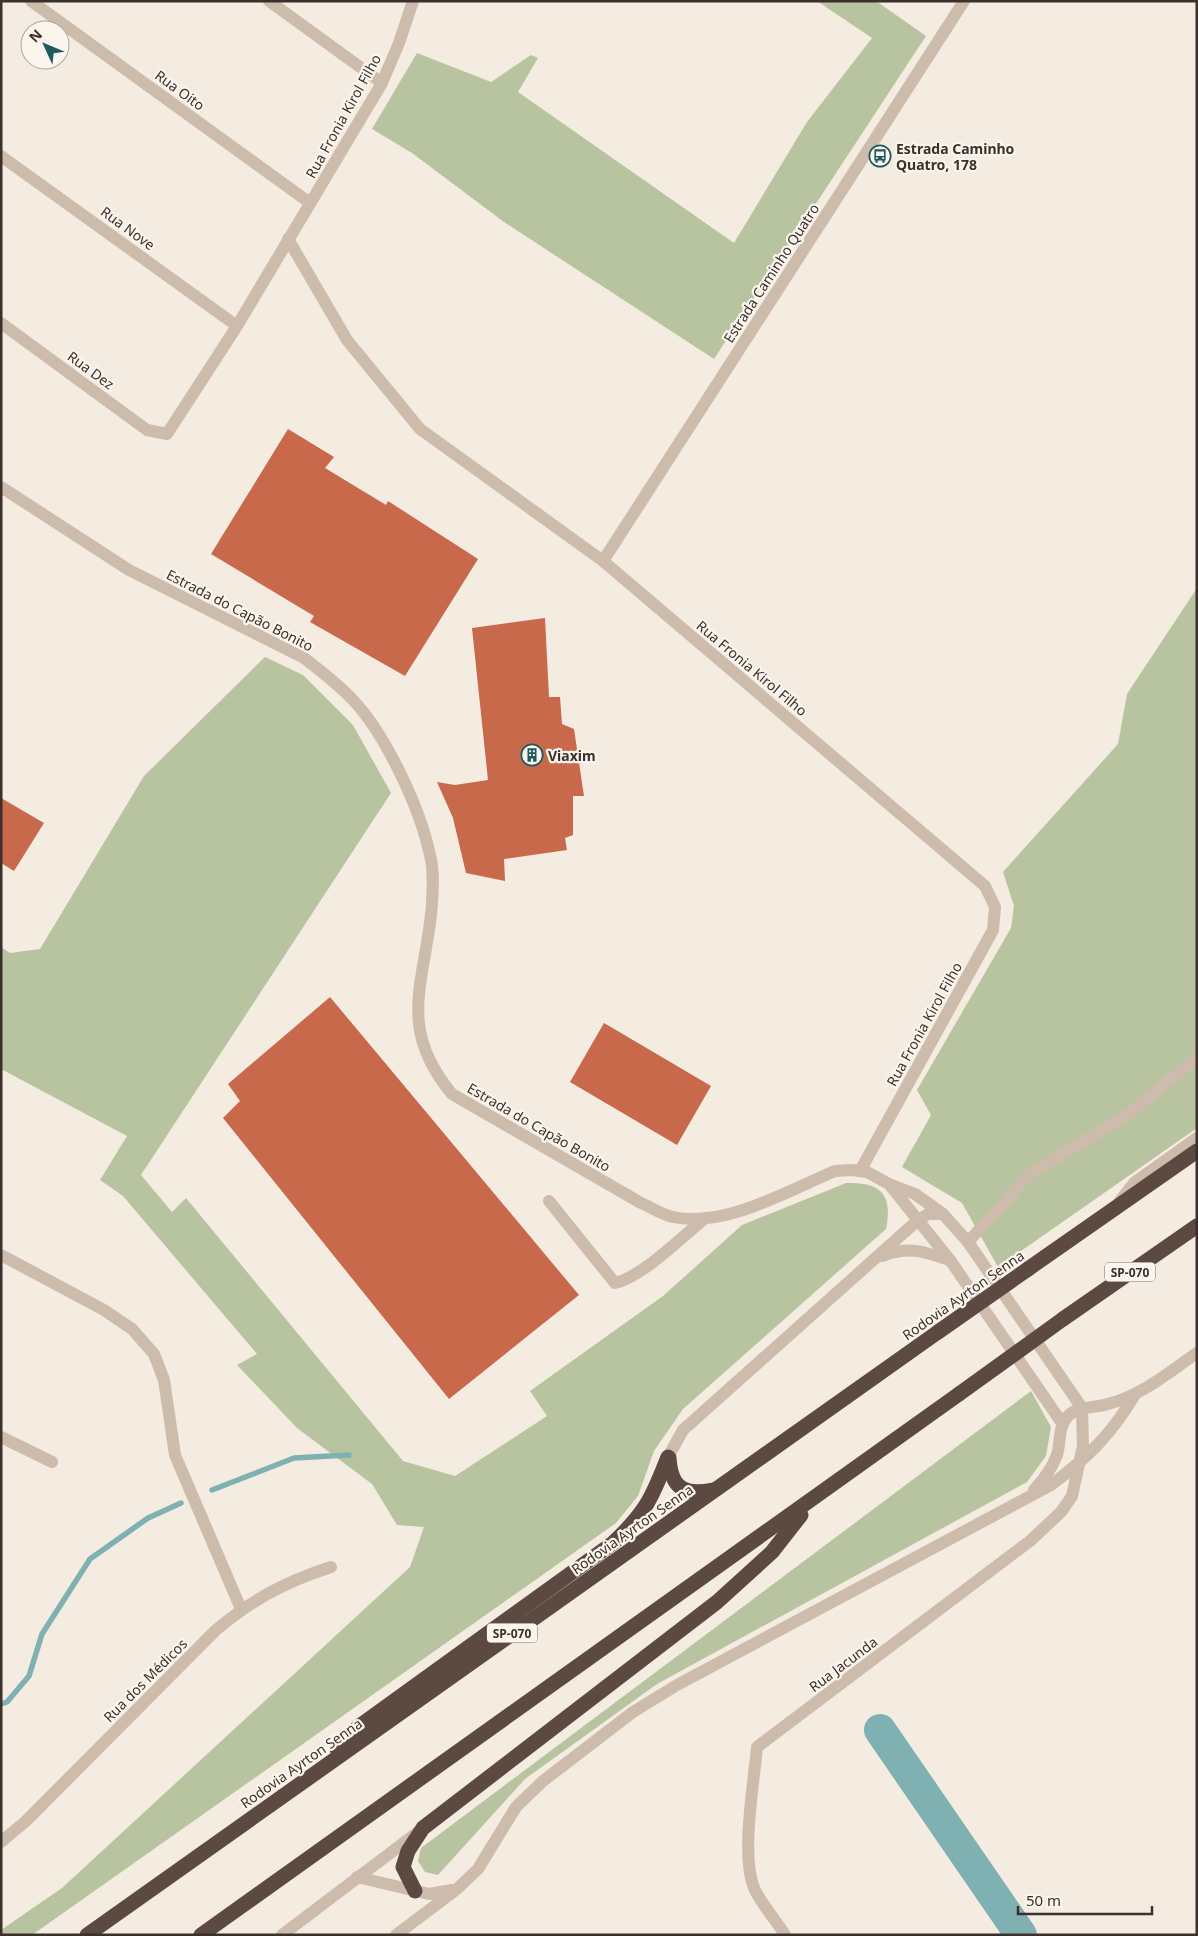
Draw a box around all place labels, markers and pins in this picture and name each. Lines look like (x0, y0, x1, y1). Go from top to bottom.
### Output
place label: Estrada Caminho Quatro, 178 (896, 139, 1015, 174)
bus stop icon: Estrada Caminho Quatro, 178 (868, 144, 892, 168)
building icon: Viaxim (520, 743, 544, 767)
place label: Viaxim (548, 746, 596, 765)

